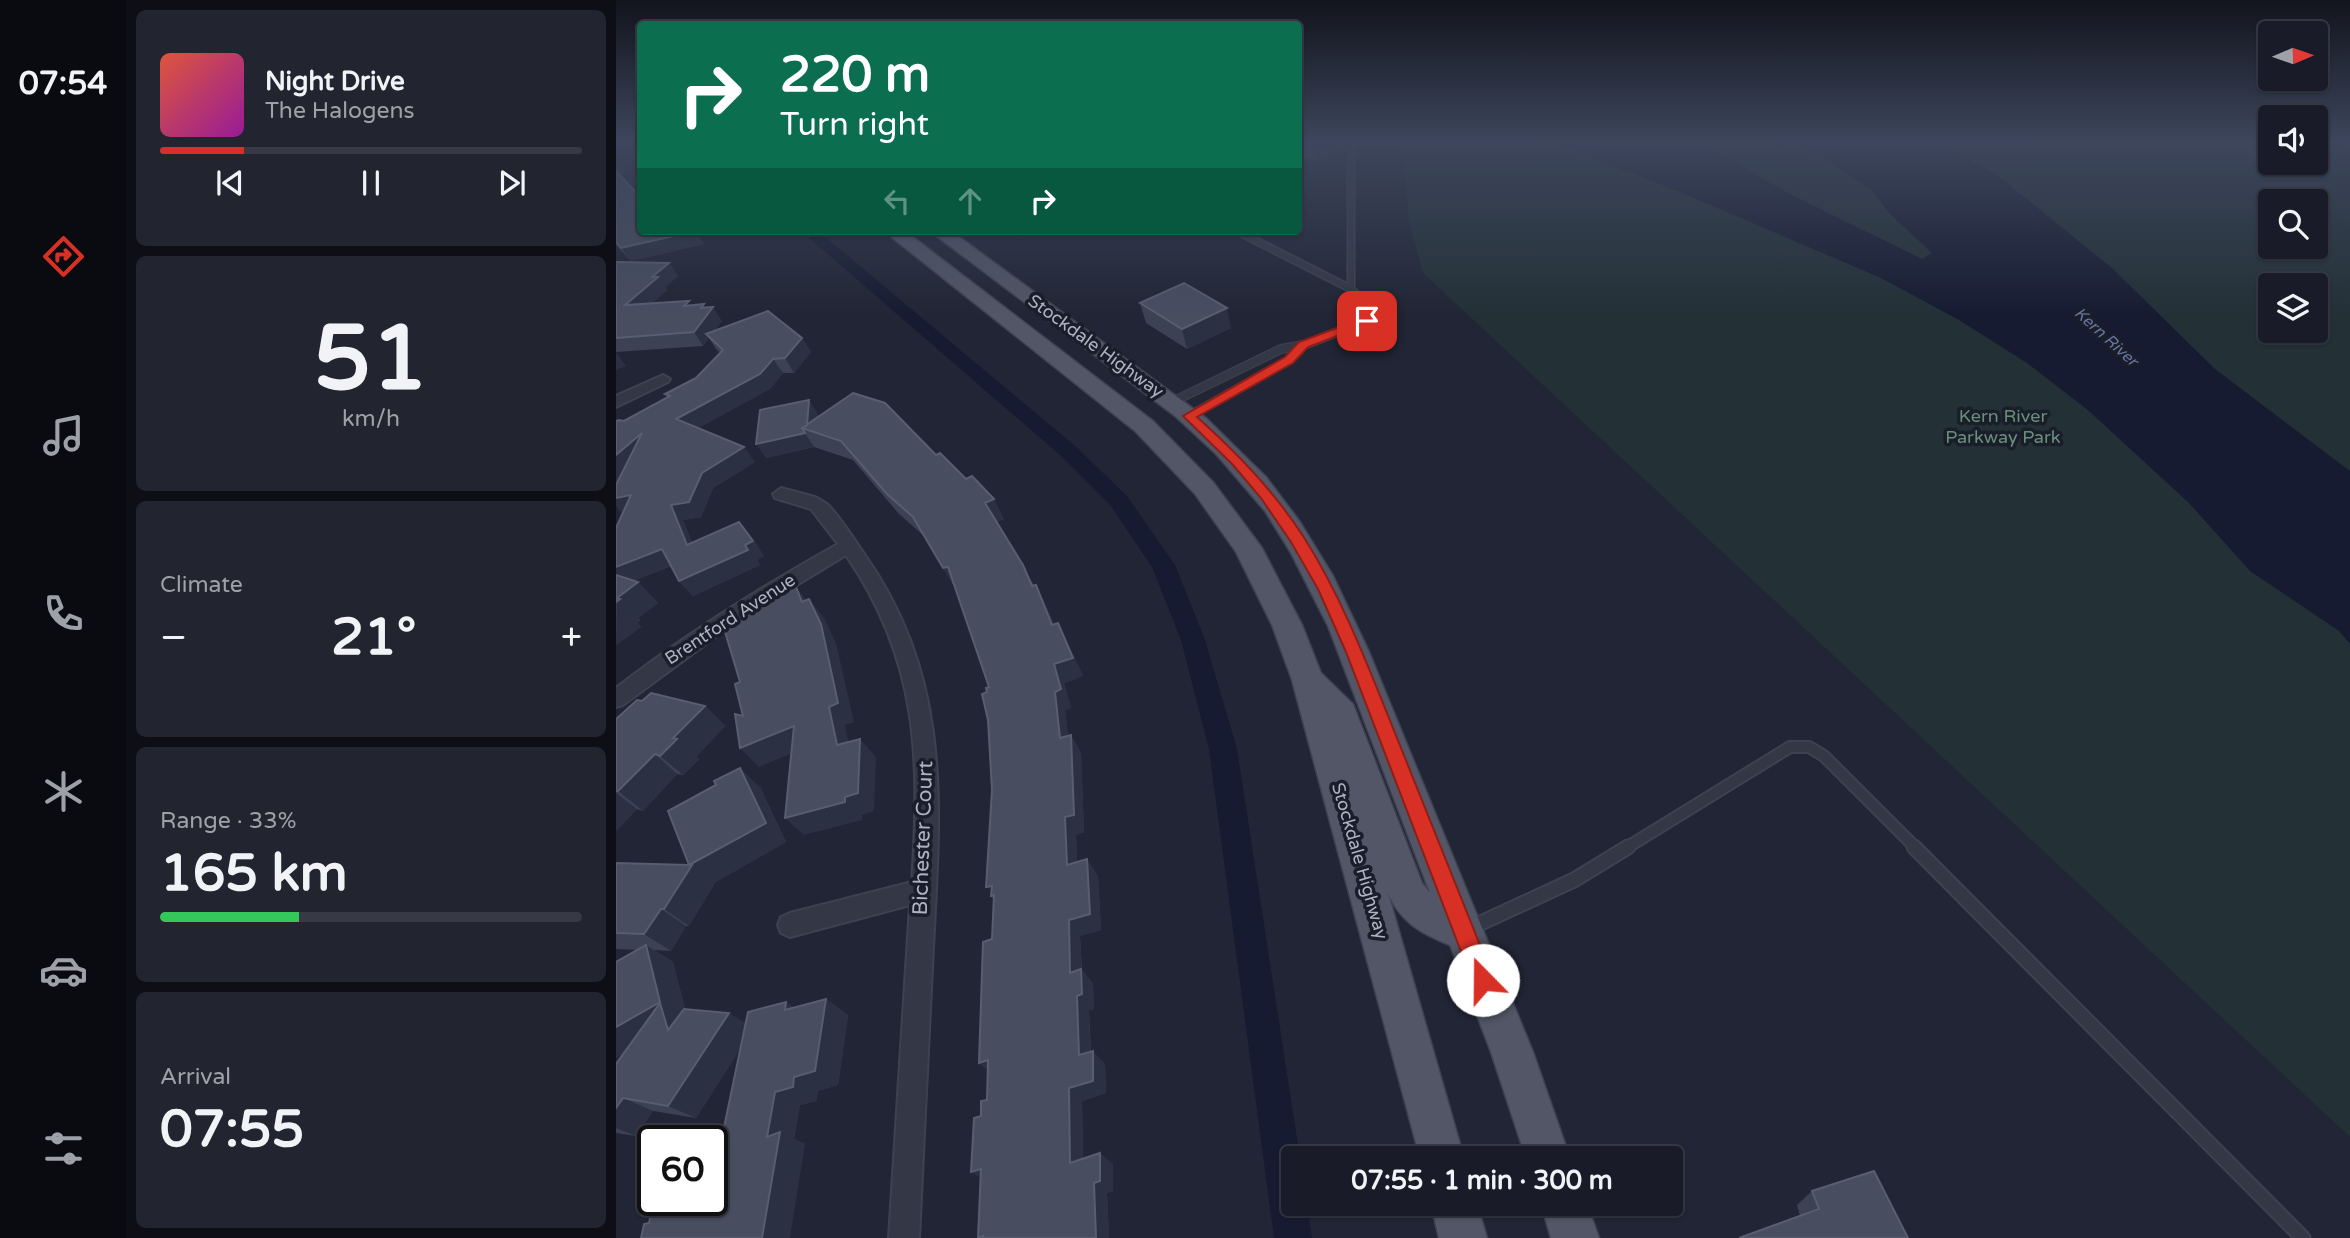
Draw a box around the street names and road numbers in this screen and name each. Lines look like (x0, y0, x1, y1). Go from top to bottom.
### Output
street label: Stockdale Highway (1024, 289, 1168, 403)
street label: Brentford Avenue (661, 569, 799, 669)
street label: Bichester Court (908, 760, 938, 916)
street label: Stockdale Highway (1327, 780, 1393, 942)

